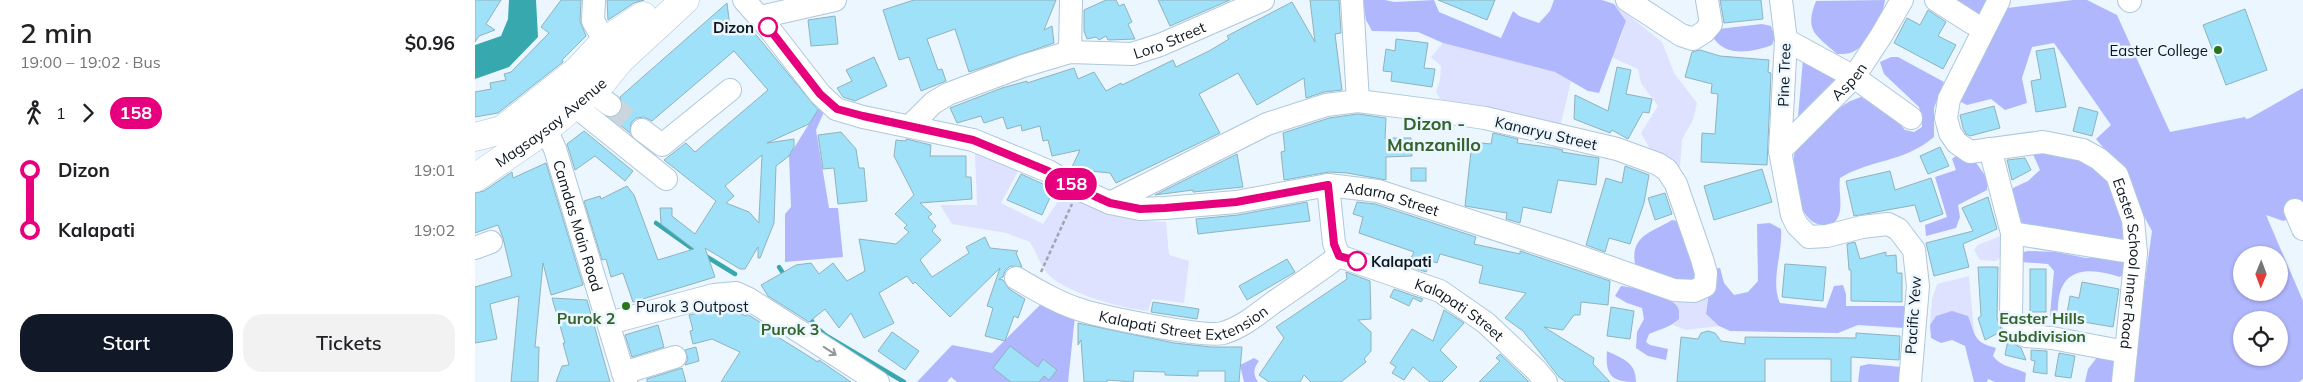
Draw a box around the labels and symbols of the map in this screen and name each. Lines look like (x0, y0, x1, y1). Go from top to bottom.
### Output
marker: Dizon (758, 17, 778, 37)
street label: Loro Street (1131, 17, 1208, 62)
place label: Dizon (713, 18, 754, 37)
place label: Easter College (2109, 41, 2208, 60)
street label: Pine Tree (1773, 43, 1795, 107)
marker: Easter College (2212, 44, 2224, 56)
street label: Aspen (1827, 59, 1870, 104)
street label: Magsaysay Avenue (491, 73, 610, 171)
district label: Dizon - Manzanillo (1387, 112, 1481, 156)
street label: Kanaryu Street (1493, 112, 1599, 154)
street label: Camdas Main Road (549, 157, 607, 294)
line badge: 158 (1042, 168, 1100, 200)
street label: Easter School Inner Road (2109, 175, 2146, 350)
street label: Adarna Street (1343, 178, 1441, 220)
north arrow (2233, 246, 2287, 301)
marker: Kalapati (1347, 251, 1367, 271)
place label: Kalapati (1371, 252, 1432, 271)
street label: Kalapati Street (1412, 274, 1508, 345)
street label: Pacific Yew (1901, 275, 1925, 355)
place label: Purok 3 Outpost (636, 297, 748, 316)
marker: Purok 3 Outpost (620, 300, 632, 312)
street label: Kalapati Street Extension (1097, 301, 1271, 343)
district label: Purok 2 (557, 308, 615, 328)
district label: Easter Hills Subdivision (1998, 308, 2086, 346)
district label: Purok 3 (761, 319, 819, 339)
one-way arrow (822, 346, 836, 356)

